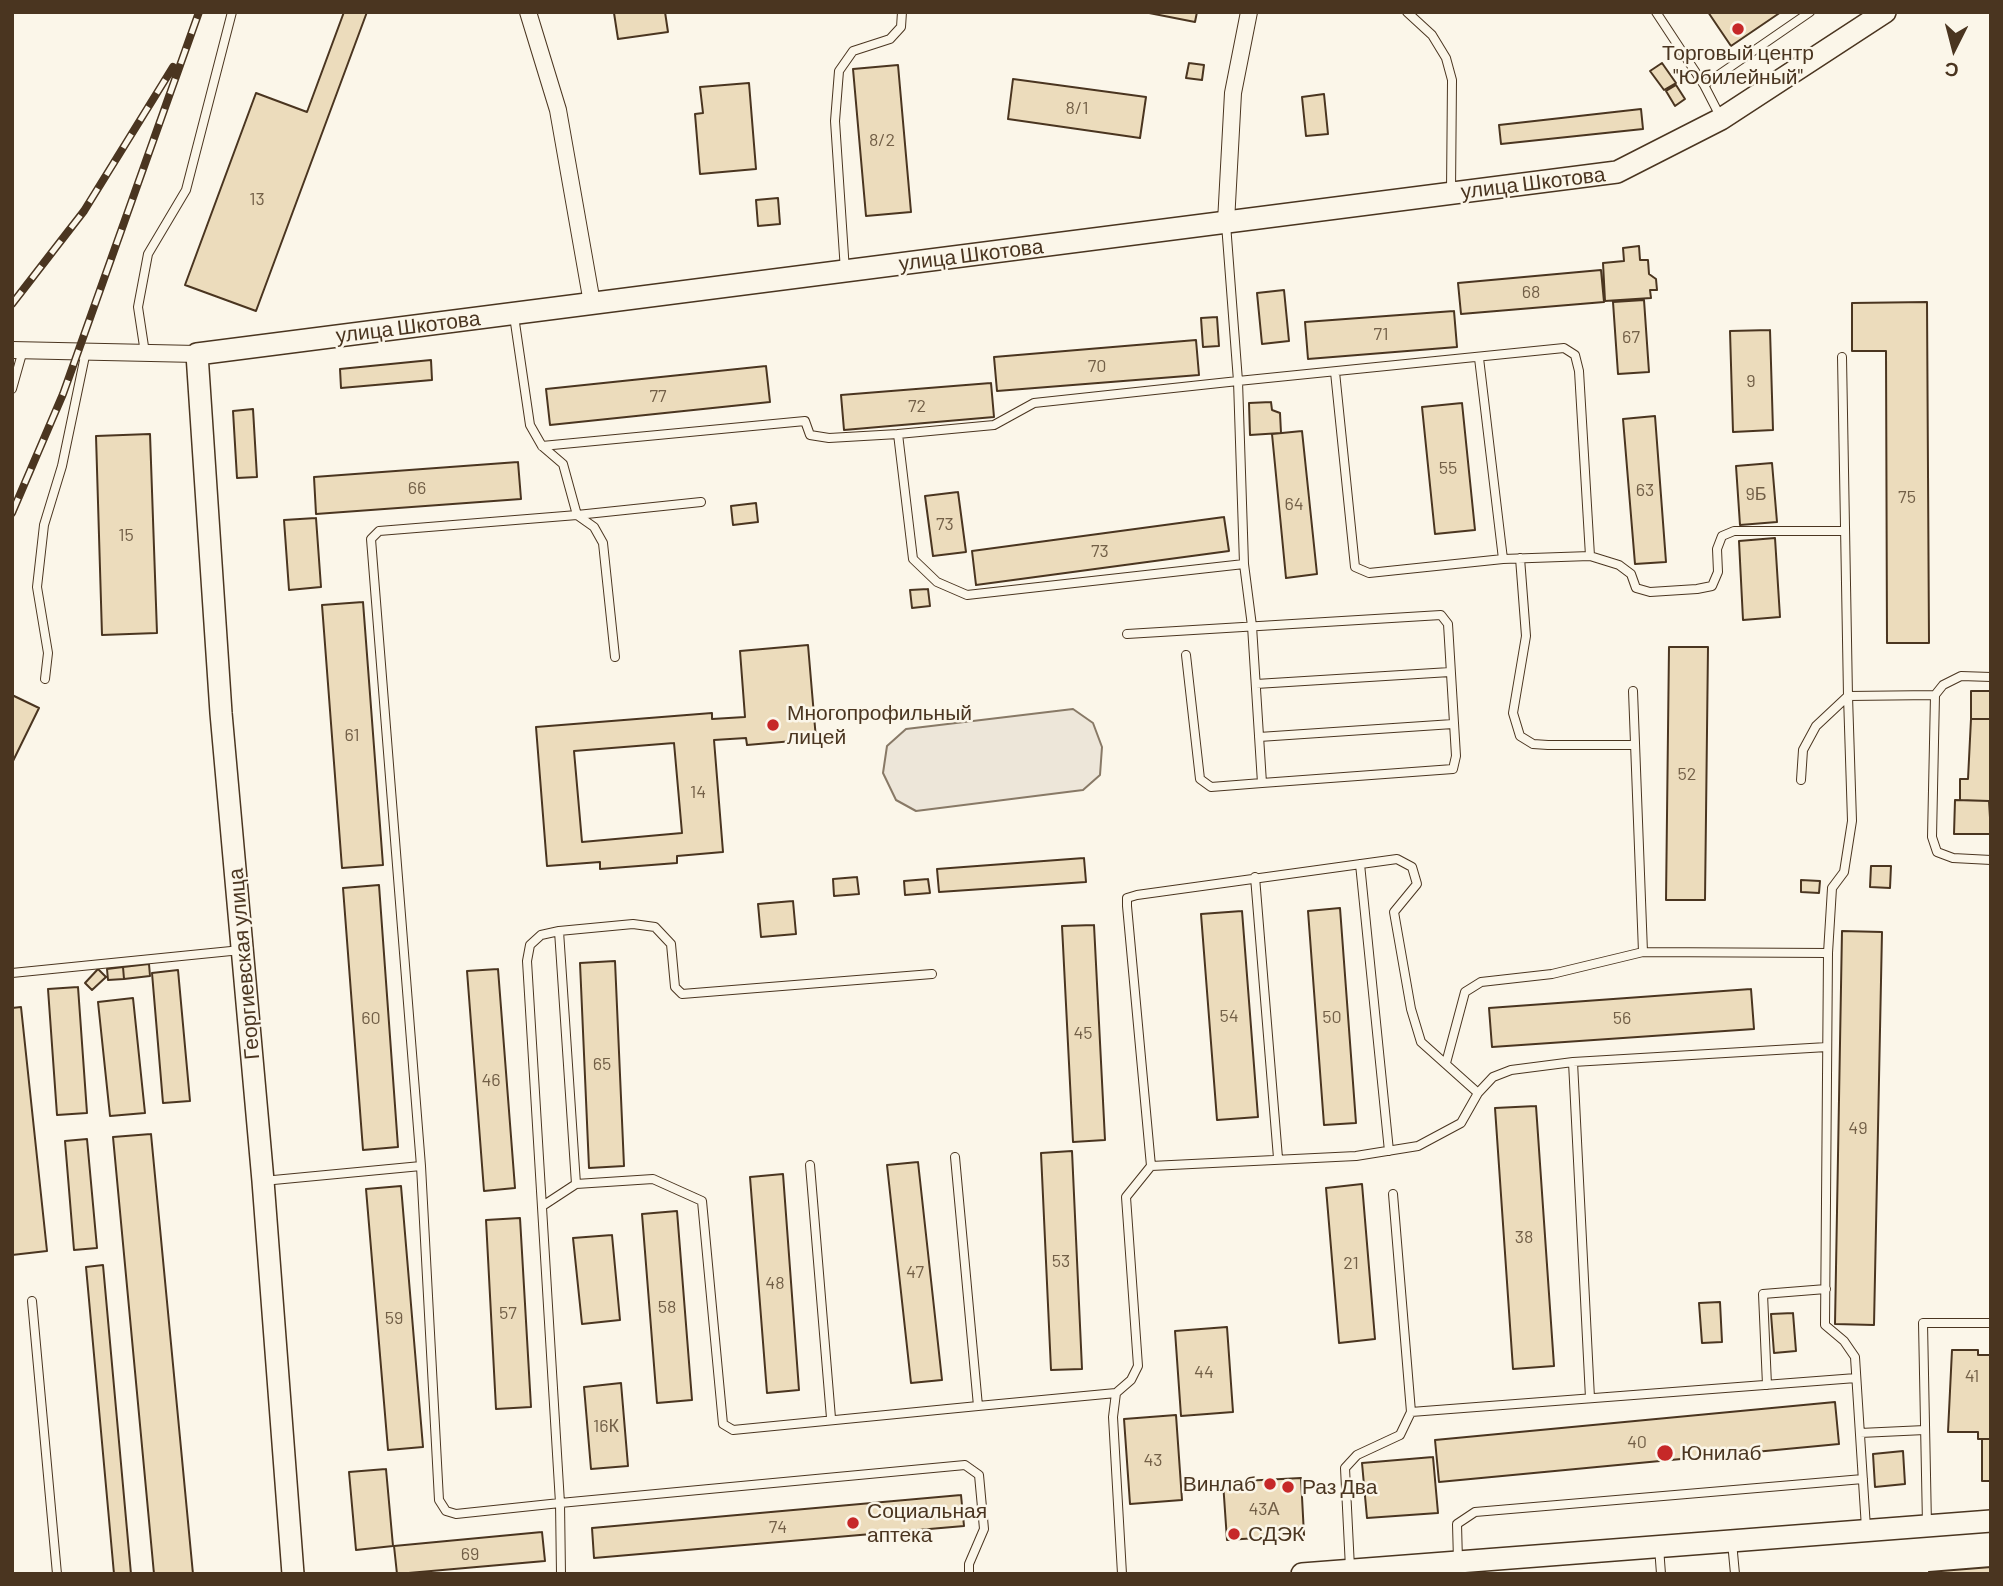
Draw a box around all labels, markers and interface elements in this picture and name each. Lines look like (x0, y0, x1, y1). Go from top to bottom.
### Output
north arrow (1919, 14, 1989, 84)
marker: Торговый центр "Юбилейный" (1730, 21, 1746, 37)
place label: Торговый центр "Юбилейный" (1662, 40, 1814, 90)
text: С (1944, 58, 1960, 83)
house number: 8/1 (1066, 97, 1088, 119)
house number: 8/2 (869, 129, 895, 151)
street label: улица Шкотова (1459, 162, 1607, 204)
house number: 13 (249, 188, 265, 210)
street label: улица Шкотова (897, 234, 1045, 276)
house number: 68 (1522, 281, 1540, 303)
street label: улица Шкотова (334, 306, 482, 348)
house number: 71 (1374, 323, 1388, 345)
house number: 67 (1622, 326, 1640, 348)
house number: 70 (1088, 355, 1106, 377)
house number: 9 (1746, 370, 1756, 392)
house number: 77 (649, 385, 667, 407)
house number: 72 (908, 395, 926, 417)
house number: 55 (1439, 457, 1457, 479)
house number: 66 (408, 477, 426, 499)
house number: 63 (1636, 479, 1654, 501)
house number: 9Б (1745, 483, 1767, 505)
house number: 75 (1898, 486, 1916, 508)
house number: 64 (1284, 493, 1304, 515)
house number: 73 (936, 513, 954, 535)
house number: 15 (118, 524, 134, 546)
house number: 73 (1091, 540, 1109, 562)
place label: Многопрофильный лицей (787, 700, 972, 750)
marker: Многопрофильный лицей (765, 717, 781, 733)
house number: 61 (344, 724, 360, 746)
house number: 52 (1678, 763, 1696, 785)
house number: 14 (690, 781, 706, 803)
street label: Георгиевская улица (223, 867, 265, 1061)
house number: 54 (1219, 1005, 1239, 1027)
house number: 50 (1322, 1006, 1342, 1028)
house number: 60 (361, 1007, 381, 1029)
house number: 56 (1613, 1007, 1631, 1029)
house number: 45 (1073, 1022, 1093, 1044)
house number: 65 (593, 1053, 611, 1075)
house number: 46 (481, 1069, 501, 1091)
house number: 49 (1848, 1117, 1868, 1139)
house number: 38 (1515, 1226, 1533, 1248)
house number: 53 (1052, 1250, 1070, 1272)
house number: 21 (1343, 1252, 1359, 1274)
house number: 47 (906, 1261, 924, 1283)
house number: 48 (765, 1272, 785, 1294)
house number: 58 (658, 1296, 676, 1318)
house number: 57 (499, 1302, 517, 1324)
house number: 59 (385, 1307, 403, 1329)
house number: 44 (1194, 1361, 1214, 1383)
house number: 41 (1965, 1365, 1979, 1387)
house number: 16К (593, 1415, 619, 1437)
house number: 40 (1627, 1431, 1647, 1453)
place label: Юнилаб (1681, 1440, 1762, 1466)
marker: Юнилаб (1655, 1443, 1675, 1463)
house number: 43 (1143, 1449, 1163, 1471)
place label: Винлаб (1183, 1471, 1256, 1497)
place label: Раз Два (1302, 1474, 1377, 1500)
marker: Винлаб (1262, 1476, 1278, 1492)
marker: Раз Два (1280, 1479, 1296, 1495)
place label: Социальная аптека (867, 1498, 987, 1548)
house number: 43А (1248, 1498, 1280, 1520)
marker: Социальная аптека (845, 1515, 861, 1531)
house number: 74 (769, 1516, 787, 1538)
place label: СДЭК (1248, 1521, 1304, 1547)
marker: СДЭК (1226, 1526, 1242, 1542)
house number: 69 (461, 1543, 479, 1565)

